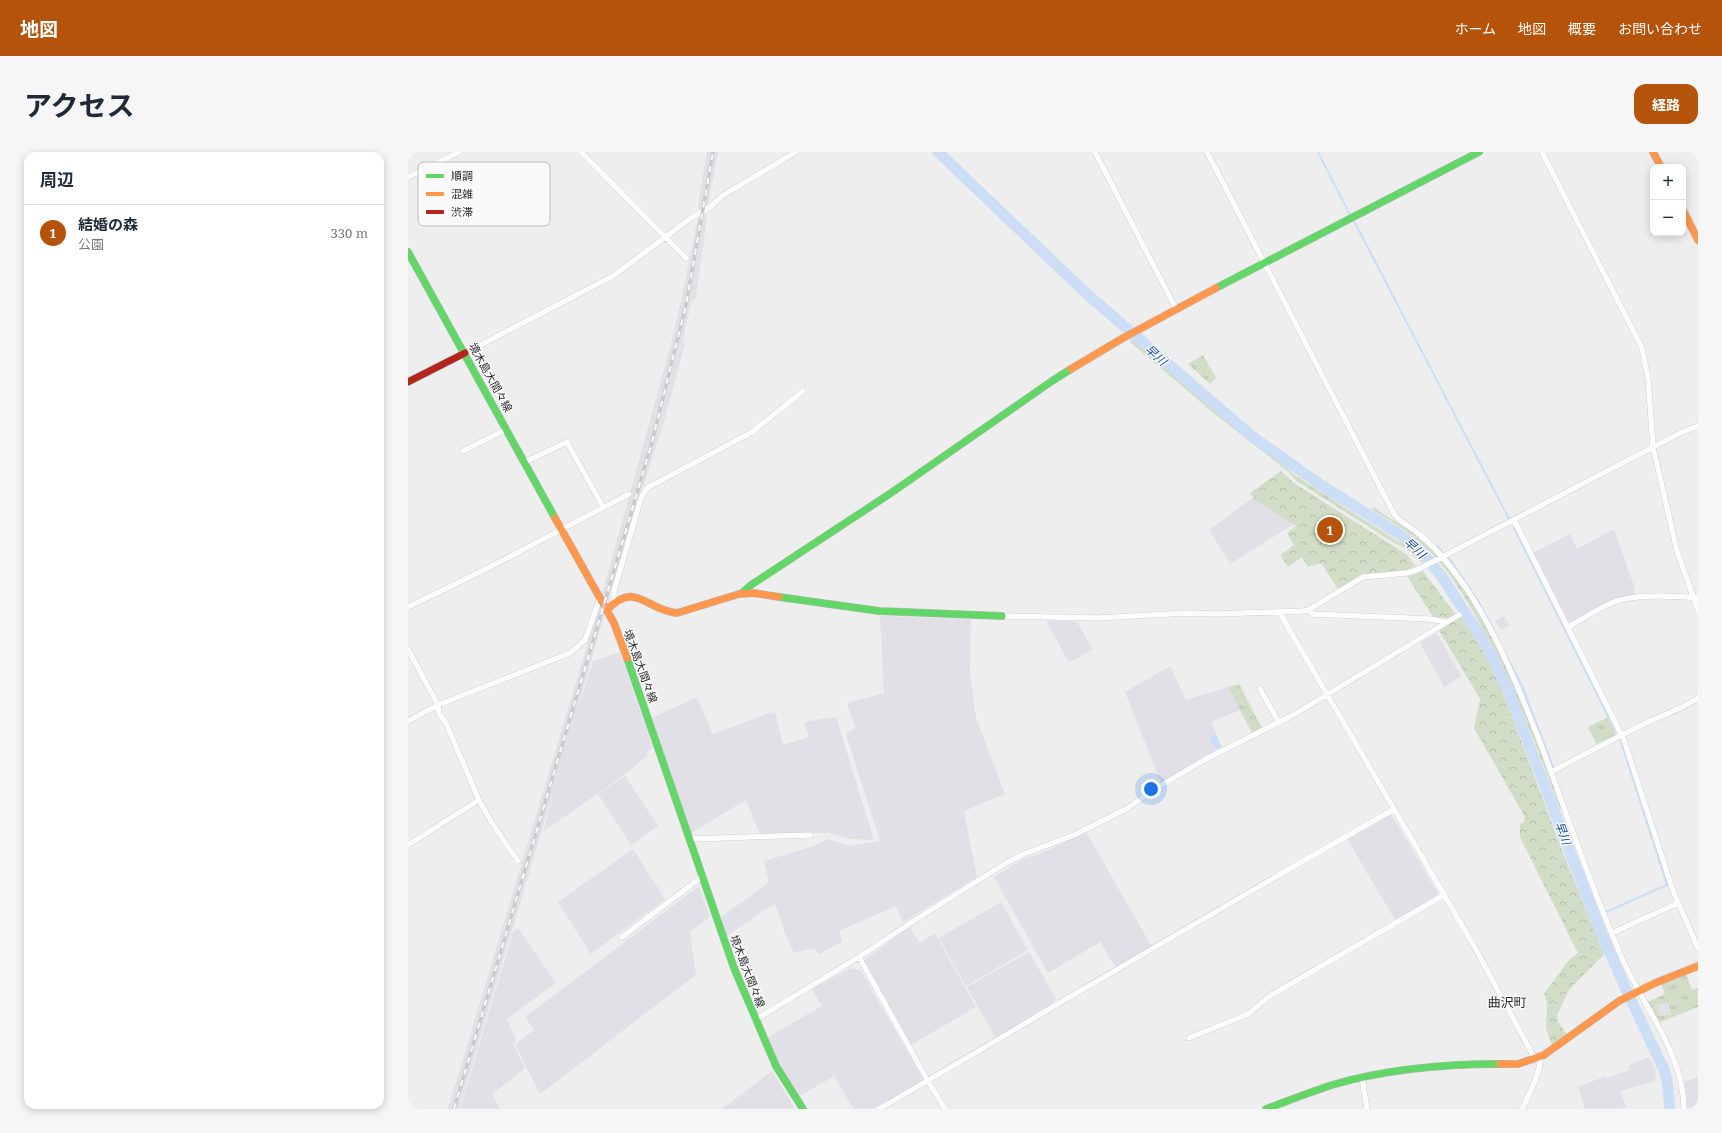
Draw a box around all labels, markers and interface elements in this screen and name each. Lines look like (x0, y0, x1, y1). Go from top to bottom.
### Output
text: 地図 (20, 16, 58, 42)
text: ホーム (1454, 19, 1496, 38)
text: 地図 (1518, 19, 1546, 38)
text: 概要 (1568, 19, 1596, 38)
text: お問い合わせ (1618, 19, 1702, 38)
button: 経路 (1634, 84, 1698, 124)
text: アクセス (24, 86, 135, 124)
legend (418, 162, 550, 226)
map controls (1650, 164, 1686, 236)
button: + (1650, 164, 1686, 200)
text: 周辺 (40, 168, 74, 191)
text: 順調 (451, 168, 473, 183)
text: 混雑 (451, 186, 473, 201)
button: − (1650, 200, 1686, 236)
text: 渋滞 (451, 204, 473, 219)
text: 結婚の森 (78, 214, 138, 234)
text: 1 (49, 224, 57, 242)
text: 330 m (331, 224, 368, 242)
text: 公園 (78, 235, 104, 253)
street label: 境木島大間々線 (466, 340, 516, 414)
water label: 早川 (1141, 341, 1172, 371)
pin: 1 (1317, 515, 1343, 545)
water label: 早川 (1400, 534, 1431, 564)
street label: 境木島大間々線 (621, 627, 661, 705)
your location (1141, 779, 1161, 799)
water label: 早川 (1551, 819, 1576, 849)
street label: 境木島大間々線 (727, 932, 769, 1010)
district label: 曲沢町 (1487, 993, 1527, 1011)

